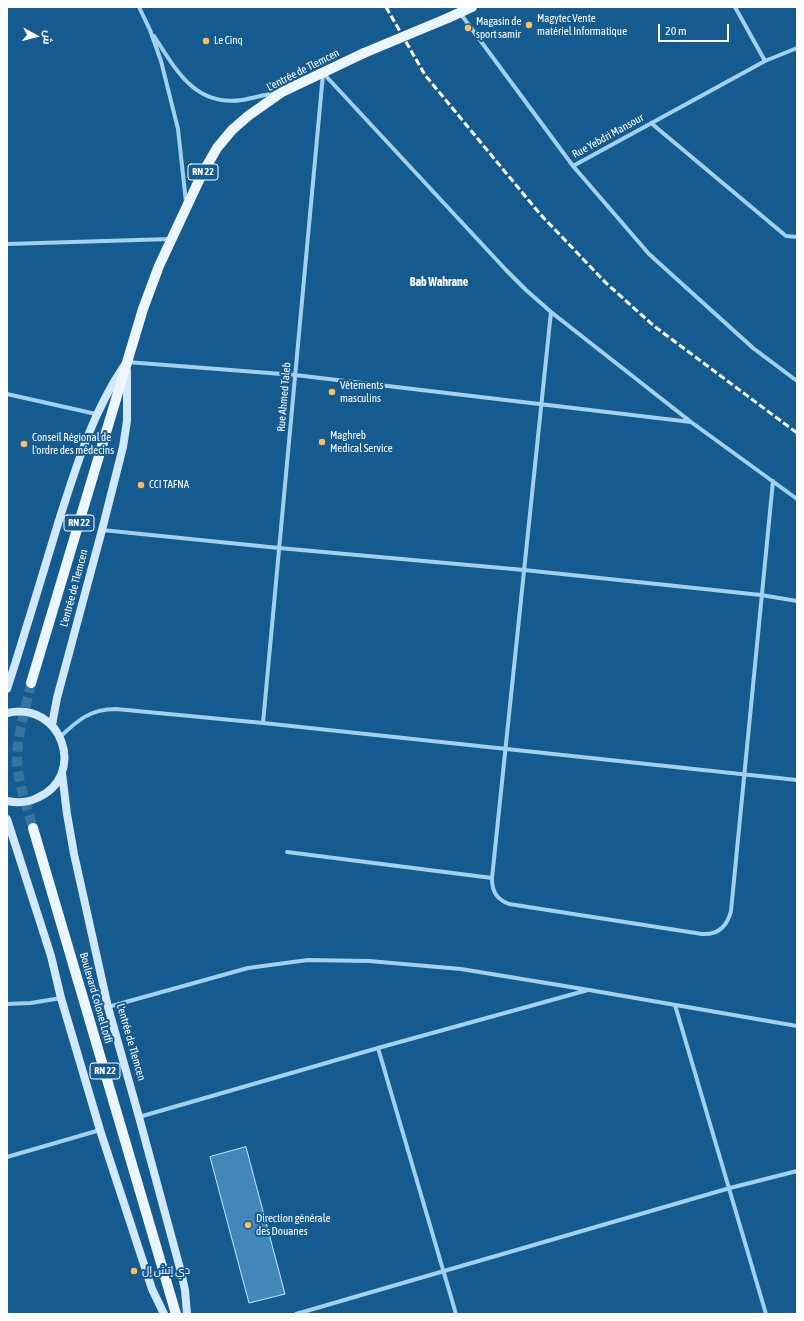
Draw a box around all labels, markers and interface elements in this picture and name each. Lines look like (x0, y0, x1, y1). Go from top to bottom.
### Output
place label: Magytec Vente matériel Informatique (537, 12, 627, 38)
place label: Magasin de sport samir (476, 15, 522, 41)
north arrow (16, 16, 56, 56)
scale bar (660, 16, 731, 42)
marker: Magytec Vente matériel Informatique (524, 20, 534, 30)
marker: Magasin de sport samir (463, 23, 473, 33)
text: 20 m (665, 24, 687, 38)
text: ش (41, 30, 55, 45)
place label: Le Cinq (214, 34, 243, 48)
marker: Le Cinq (201, 36, 211, 46)
street label: L'entrée de Tlemcen (264, 46, 342, 94)
street label: Rue Yebdri Mansour (570, 111, 646, 161)
road number: RN 22 (188, 164, 218, 180)
district label: Bab Wahrane (410, 275, 468, 289)
street label: Rue Ahmed Taleb (274, 362, 294, 432)
place label: Vêtements masculins (340, 379, 383, 405)
marker: Vêtements masculins (327, 387, 337, 397)
place label: Maghreb Medical Service (330, 429, 393, 455)
place label: Conseil Régional de l'ordre des médecins (32, 431, 114, 457)
marker: Maghreb Medical Service (317, 437, 327, 447)
marker: Conseil Régional de l'ordre des médecins (19, 439, 29, 449)
place label: CCI TAFNA (149, 478, 189, 492)
marker: CCI TAFNA (136, 480, 146, 490)
road number: RN 22 (64, 515, 94, 531)
street label: L'entrée de Tlemcen (57, 548, 91, 628)
street label: Boulevard Colonel Lotfi (77, 951, 115, 1045)
street label: L'entrée de Tlemcen (114, 1002, 148, 1082)
road number: RN 22 (90, 1063, 120, 1079)
place label: Direction générale des Douanes (256, 1212, 330, 1238)
marker: Direction générale des Douanes (243, 1220, 253, 1230)
place label: دي إتش إل (142, 1264, 190, 1278)
marker: دي إتش إل (129, 1266, 139, 1276)

